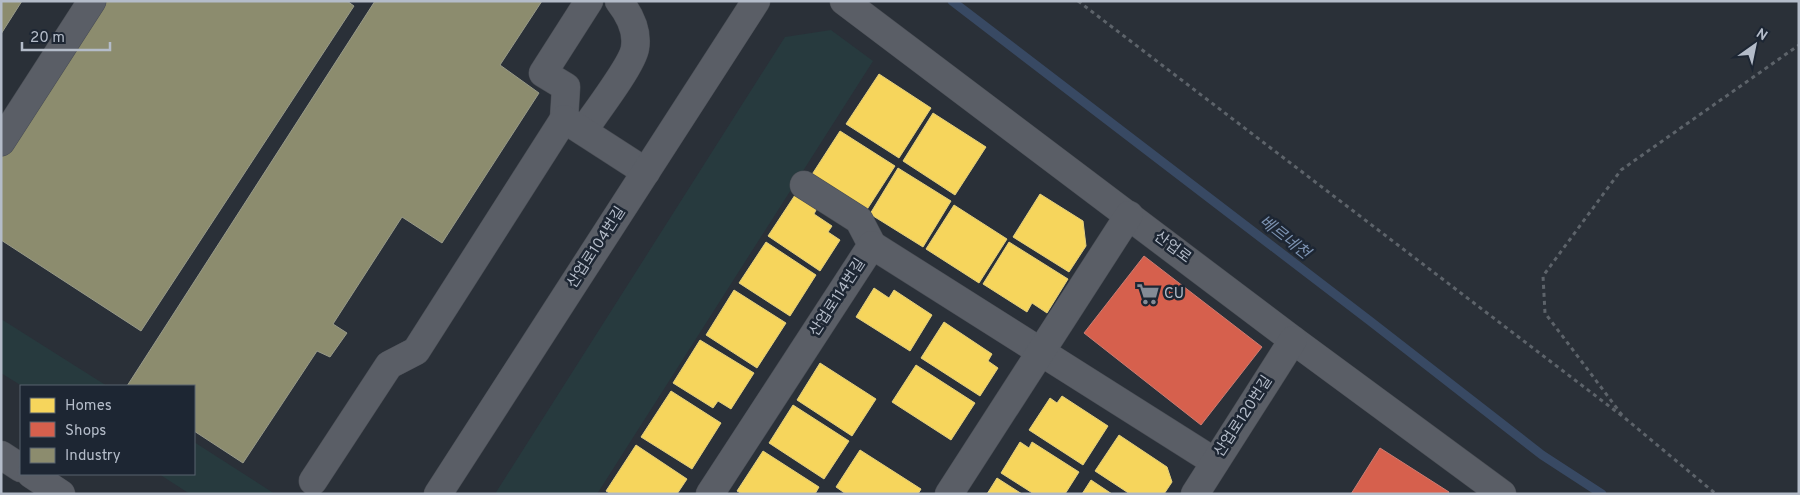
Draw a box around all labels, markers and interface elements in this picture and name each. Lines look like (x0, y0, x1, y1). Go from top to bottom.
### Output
scale bar (22, 20, 110, 52)
north arrow (1730, 20, 1780, 70)
text: N (1752, 25, 1770, 45)
text: 20 m (30, 29, 65, 48)
street label: 산업로104번길 (564, 204, 630, 292)
water label: 베르네천 (1255, 212, 1315, 265)
street label: 산업로 (1150, 228, 1194, 268)
street label: 산업로114번길 (806, 255, 870, 341)
supermarket icon: CU (1135, 281, 1161, 307)
place label: CU (1164, 285, 1184, 304)
street label: 산업로120번길 (1211, 373, 1277, 461)
legend (20, 385, 195, 475)
text: Homes (65, 397, 112, 416)
text: Shops (65, 422, 106, 441)
text: Industry (65, 447, 121, 466)

